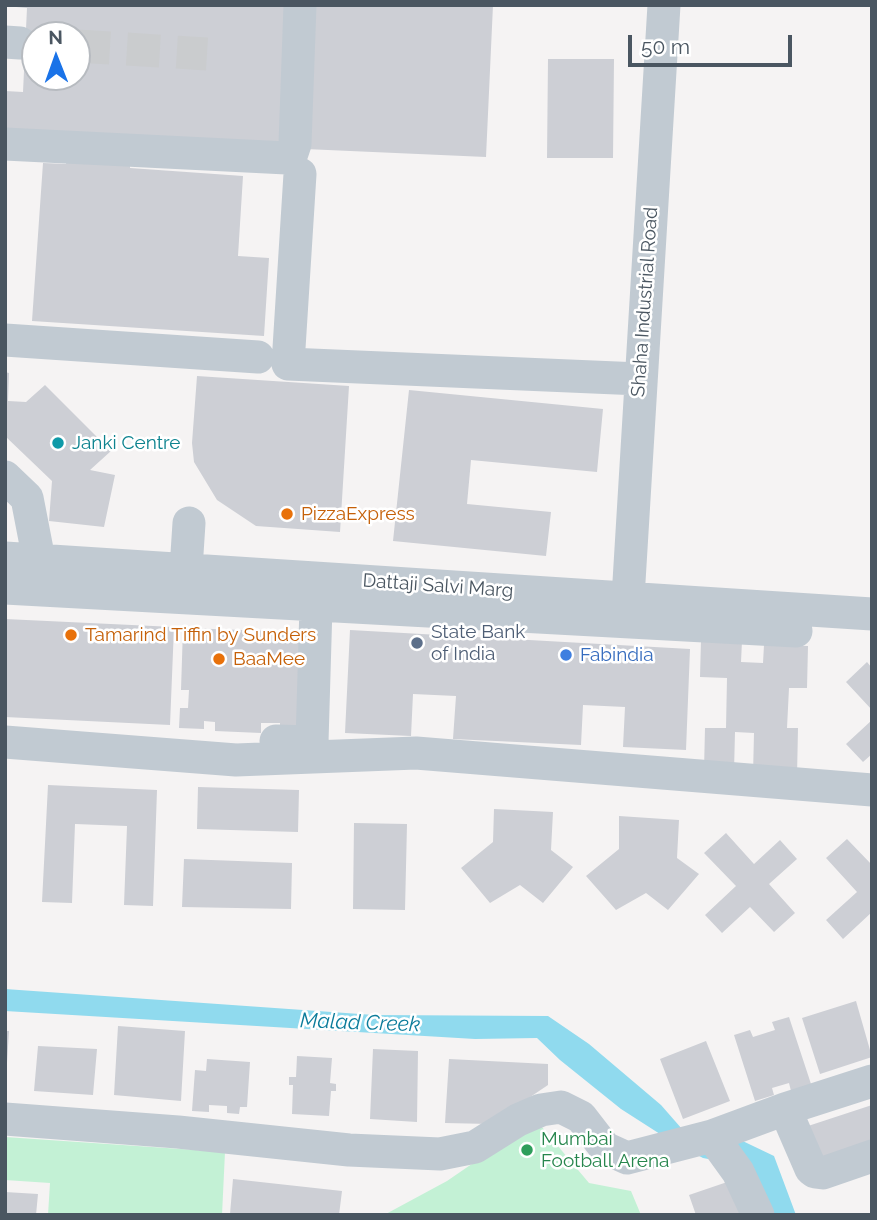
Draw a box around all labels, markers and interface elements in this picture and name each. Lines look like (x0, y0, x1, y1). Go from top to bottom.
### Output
north arrow (21, 21, 91, 91)
scale bar (632, 21, 796, 65)
text: N (48, 26, 63, 48)
text: 50 m (641, 34, 690, 59)
street label: Shaha Industrial Road (627, 206, 663, 398)
place label: Janki Centre (72, 432, 181, 454)
marker: Janki Centre (50, 435, 66, 451)
place label: PizzaExpress (301, 503, 415, 525)
marker: PizzaExpress (279, 506, 295, 522)
street label: Dattaji Salvi Marg (362, 569, 514, 603)
place label: State Bank of India (431, 621, 525, 665)
place label: Tamarind Tiffin by Sunders (85, 624, 316, 646)
marker: Tamarind Tiffin by Sunders (63, 627, 79, 643)
marker: State Bank of India (409, 635, 425, 651)
place label: Fabindia (580, 644, 654, 666)
marker: Fabindia (558, 647, 574, 663)
place label: BaaMee (233, 648, 305, 670)
marker: BaaMee (211, 651, 227, 667)
water label: Malad Creek (299, 1008, 421, 1038)
place label: Mumbai Football Arena (541, 1128, 669, 1172)
marker: Mumbai Football Arena (519, 1142, 535, 1158)

